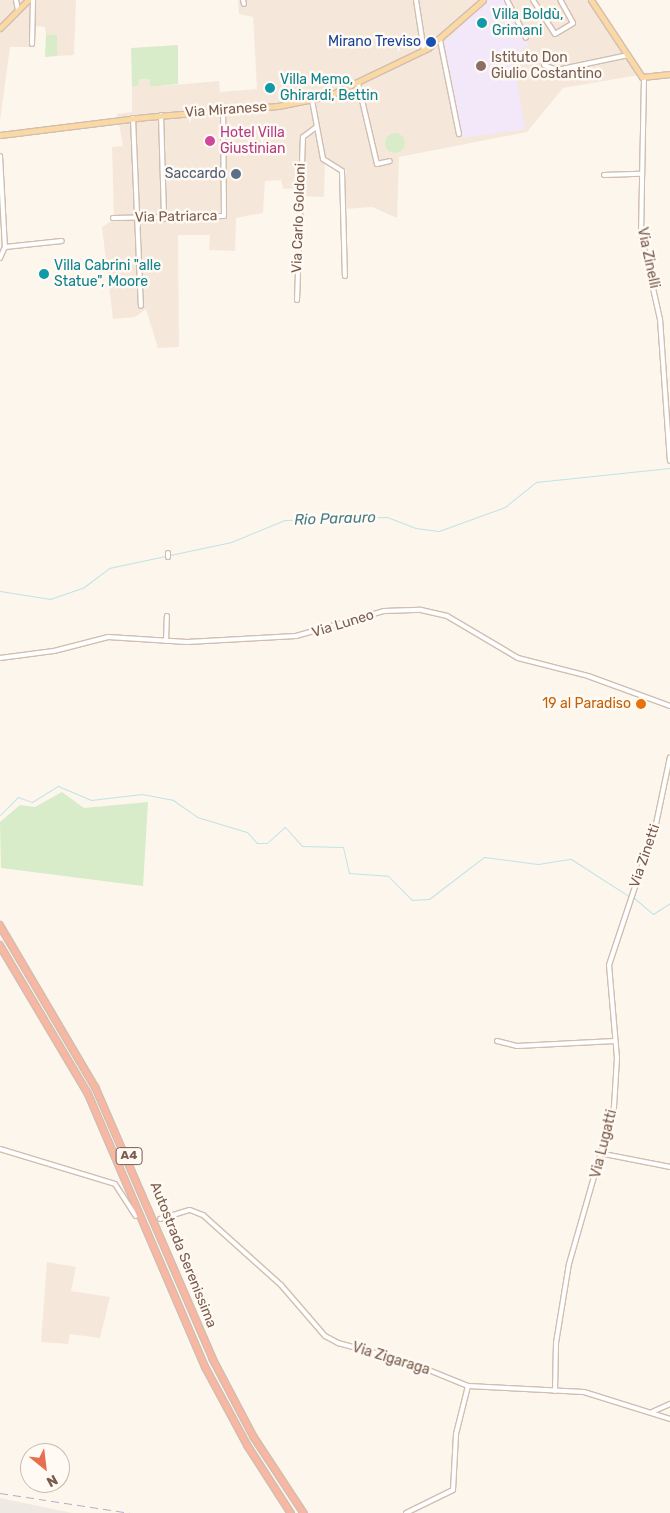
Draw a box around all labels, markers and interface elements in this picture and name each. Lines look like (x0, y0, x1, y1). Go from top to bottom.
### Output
place label: Villa Boldù, Grimani (492, 7, 564, 40)
marker: Villa Boldù, Grimani (476, 17, 488, 29)
place label: Mirano Treviso (328, 34, 421, 50)
marker: Mirano Treviso (425, 36, 437, 48)
place label: Istituto Don Giulio Costantino (491, 50, 602, 82)
marker: Istituto Don Giulio Costantino (475, 60, 487, 72)
place label: Villa Memo, Ghirardi, Bettin (280, 72, 378, 104)
marker: Villa Memo, Ghirardi, Bettin (264, 82, 276, 94)
street label: Via Miranese (184, 99, 268, 121)
place label: Hotel Villa Giustinian (220, 125, 285, 158)
marker: Hotel Villa Giustinian (204, 135, 216, 147)
street label: Via Carlo Goldoni (289, 163, 309, 273)
place label: Saccardo (165, 166, 226, 182)
marker: Saccardo (230, 168, 242, 180)
street label: Via Patriarca (134, 208, 218, 226)
street label: Via Zinelli (633, 226, 663, 290)
place label: Villa Cabrini "alle Statue", Moore (54, 258, 161, 290)
marker: Villa Cabrini "alle Statue", Moore (38, 268, 50, 280)
water label: Rio Parauro (294, 509, 376, 529)
street label: Via Luneo (310, 607, 376, 641)
place label: 19 al Paradiso (542, 696, 631, 712)
marker: 19 al Paradiso (635, 698, 647, 710)
street label: Via Zinetti (626, 822, 664, 890)
street label: Via Lugatti (587, 1108, 621, 1180)
road number: A4 (115, 1146, 143, 1166)
street label: Autostrada Serenissima (146, 1180, 220, 1330)
street label: Via Zigaraga (350, 1339, 432, 1379)
north arrow (20, 1443, 70, 1493)
text: N (44, 1471, 61, 1491)

